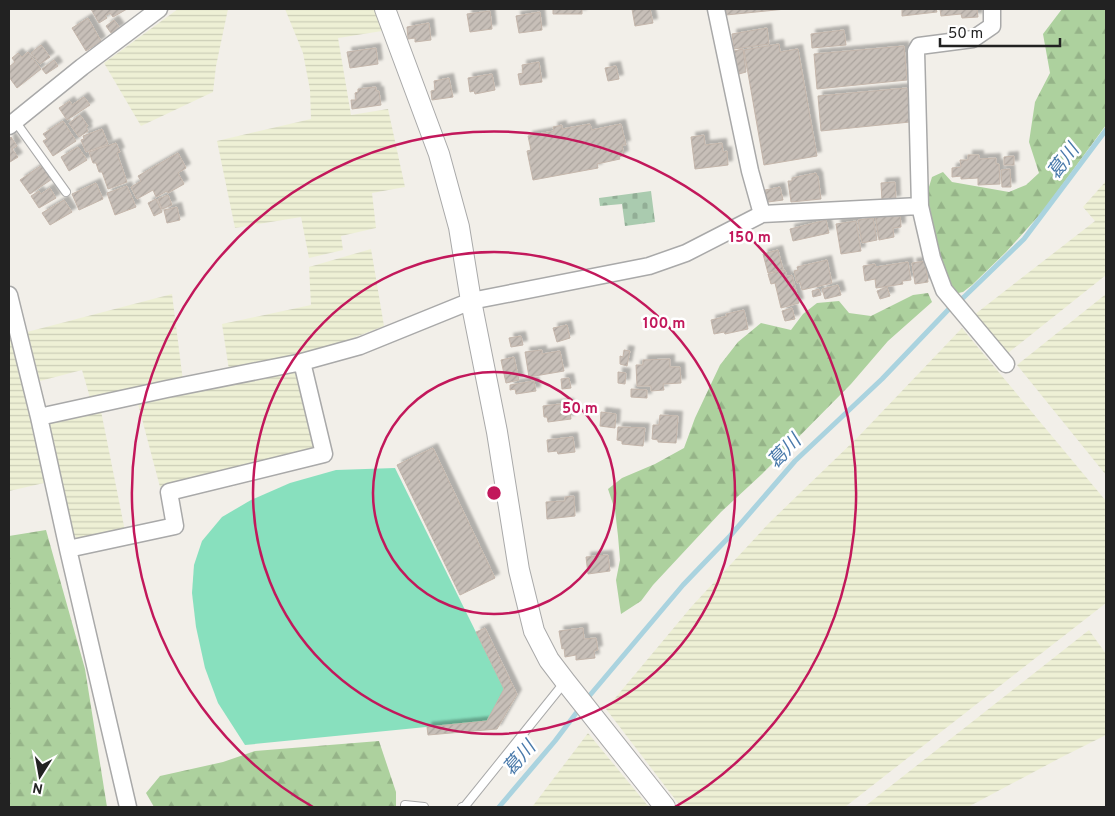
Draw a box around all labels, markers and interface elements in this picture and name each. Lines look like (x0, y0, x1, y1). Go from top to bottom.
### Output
scale bar (940, 15, 1060, 47)
text: 50 m (948, 25, 983, 44)
water label: 葛川 (1043, 138, 1086, 184)
text: 150 m (729, 229, 771, 248)
text: 100 m (643, 315, 685, 334)
text: 50 m (562, 400, 598, 419)
water label: 葛川 (763, 429, 808, 474)
centre of rings (485, 484, 503, 502)
water label: 葛川 (498, 735, 543, 781)
north arrow (15, 751, 65, 801)
text: N (31, 778, 44, 797)

